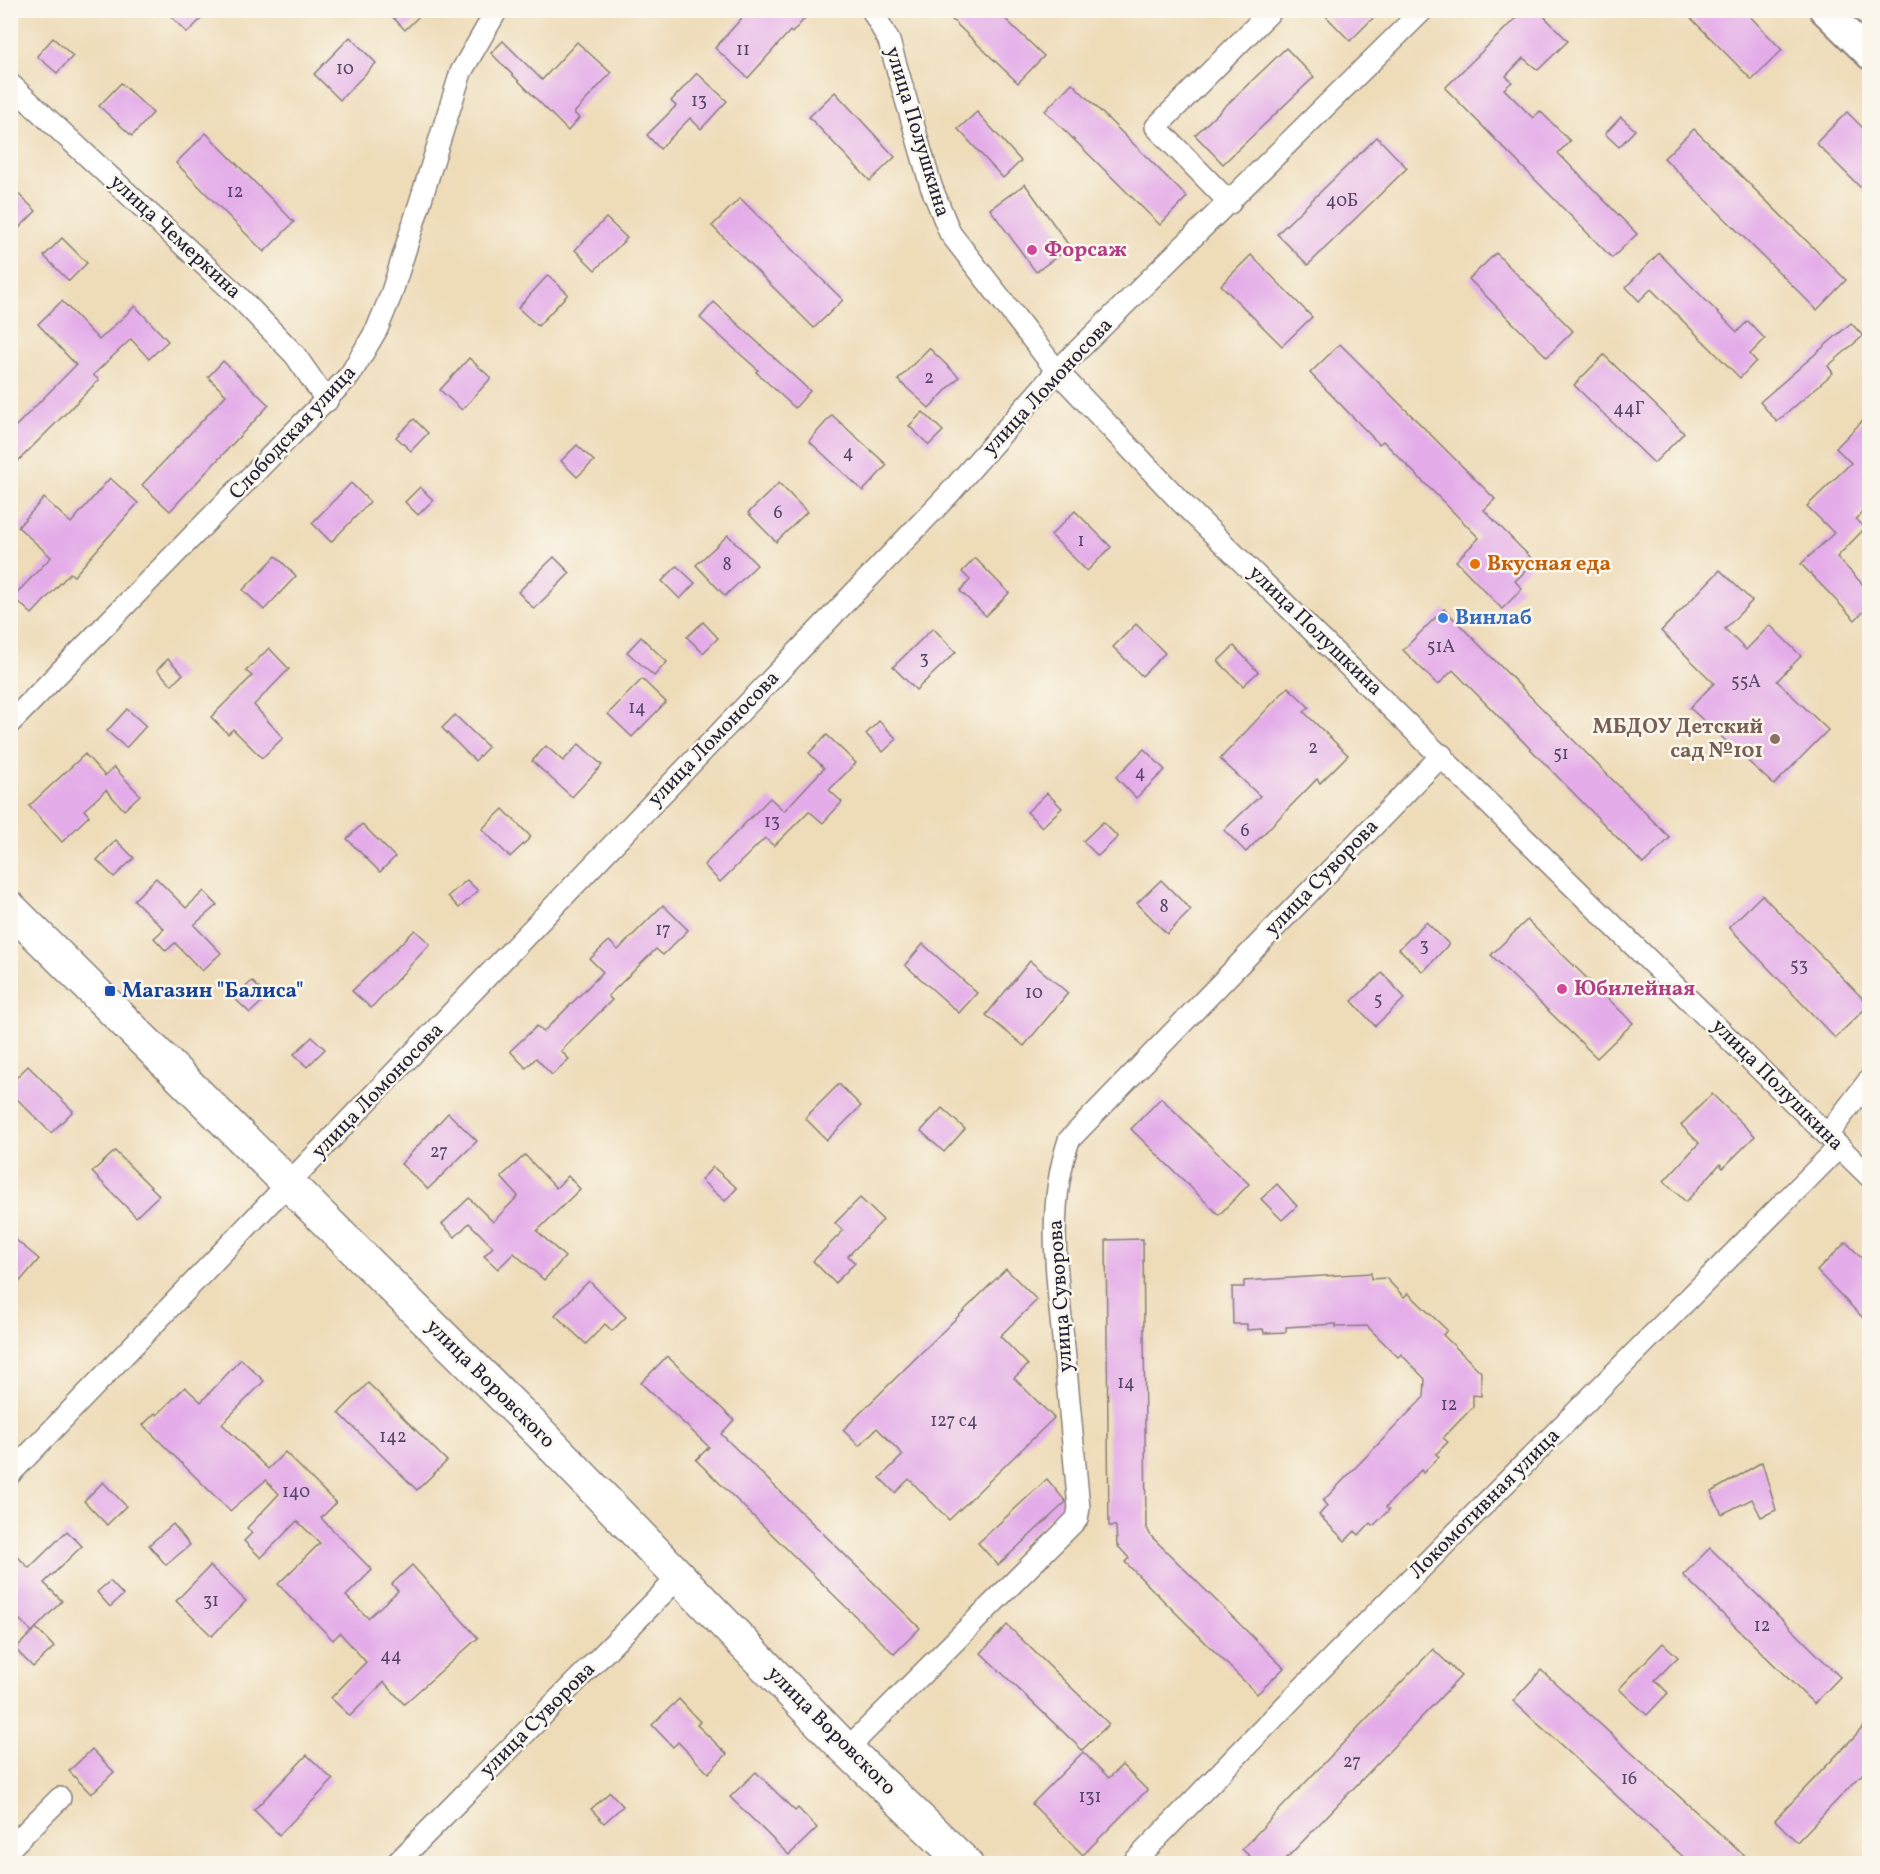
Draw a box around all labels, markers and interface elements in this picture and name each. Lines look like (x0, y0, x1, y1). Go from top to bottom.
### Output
house number: 11 (736, 38, 750, 63)
street label: улица Полушкина (877, 43, 957, 221)
house number: 10 (336, 57, 354, 82)
house number: 13 (691, 89, 707, 114)
street label: улица Чемеркина (103, 168, 247, 306)
house number: 12 (227, 180, 243, 205)
house number: 40Б (1326, 189, 1358, 214)
place label: Форсаж (1044, 236, 1127, 265)
marker: Форсаж (1025, 243, 1039, 257)
street label: улица Ломоносова (976, 312, 1120, 462)
street label: Слободская улица (223, 359, 363, 507)
house number: 2 (924, 366, 934, 391)
house number: 44Г (1613, 397, 1645, 422)
house number: 4 (843, 441, 853, 466)
house number: 6 (773, 501, 783, 526)
house number: 1 (1078, 529, 1084, 554)
place label: Вкусная еда (1487, 550, 1611, 579)
house number: 8 (722, 553, 732, 578)
marker: Вкусная еда (1468, 557, 1482, 571)
street label: улица Полушкина (1241, 559, 1389, 703)
place label: Винлаб (1455, 604, 1532, 633)
marker: Винлаб (1436, 611, 1450, 625)
house number: 51А (1427, 635, 1455, 660)
house number: 3 (919, 647, 929, 672)
street label: улица Ломоносова (641, 665, 787, 813)
house number: 55А (1731, 670, 1761, 695)
house number: 14 (628, 696, 646, 721)
place label: МБДОУ Детский сад №101 (1593, 713, 1763, 766)
marker: МБДОУ Детский сад №101 (1768, 732, 1782, 746)
house number: 2 (1308, 736, 1318, 761)
house number: 51 (1553, 742, 1569, 767)
house number: 4 (1135, 761, 1145, 786)
house number: 13 (764, 810, 780, 835)
street label: улица Суворова (1258, 813, 1386, 943)
house number: 6 (1240, 819, 1250, 844)
house number: 8 (1159, 895, 1169, 920)
house number: 17 (655, 918, 671, 943)
house number: 3 (1419, 934, 1429, 959)
house number: 53 (1790, 954, 1808, 979)
place label: Юбилейная (1574, 975, 1695, 1004)
place label: Магазин "Балиса" (122, 977, 304, 1006)
house number: 10 (1025, 981, 1043, 1006)
marker: Юбилейная (1555, 982, 1569, 996)
marker: Магазин "Балиса" (103, 984, 117, 998)
house number: 5 (1374, 988, 1382, 1013)
street label: улица Полушкина (1704, 1012, 1850, 1158)
street label: улица Ломоносова (305, 1017, 451, 1165)
house number: 27 (430, 1140, 448, 1165)
street label: улица Суворова (1041, 1219, 1081, 1373)
street label: улица Воровского (419, 1313, 561, 1455)
house number: 14 (1117, 1371, 1135, 1396)
house number: 12 (1441, 1393, 1457, 1418)
house number: 127 с4 (930, 1409, 978, 1434)
street label: Локомотивная улица (1403, 1422, 1567, 1586)
house number: 142 (379, 1425, 407, 1450)
house number: 140 (282, 1480, 310, 1505)
house number: 31 (203, 1589, 219, 1614)
house number: 12 (1754, 1614, 1770, 1639)
house number: 44 (380, 1644, 402, 1669)
street label: улица Суворова (474, 1656, 602, 1784)
street label: улица Воровского (760, 1660, 902, 1802)
house number: 27 (1343, 1750, 1361, 1775)
house number: 16 (1621, 1767, 1637, 1792)
house number: 131 (1078, 1785, 1102, 1810)

